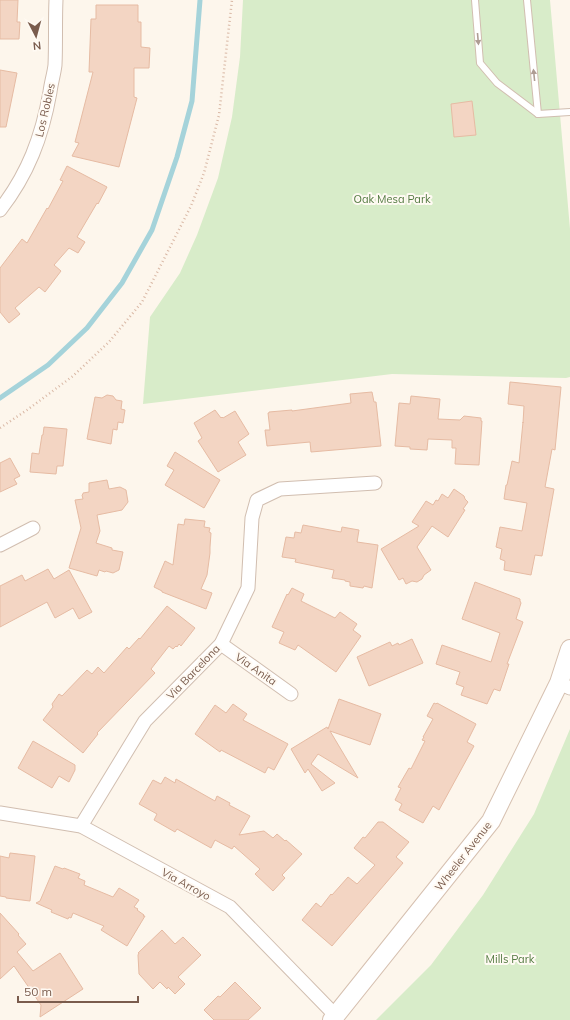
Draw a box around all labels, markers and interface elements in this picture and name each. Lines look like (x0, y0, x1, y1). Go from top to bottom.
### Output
north arrow (16, 16, 56, 56)
one-way arrow (475, 33, 482, 45)
text: N (32, 39, 42, 53)
one-way arrow (531, 69, 537, 81)
street label: Los Robles (32, 82, 58, 138)
park label: Oak Mesa Park (353, 192, 431, 206)
street label: Via Barcelona (163, 642, 223, 702)
street label: Via Anita (233, 650, 279, 688)
street label: Wheeler Avenue (431, 818, 495, 894)
street label: Via Arroyo (159, 865, 213, 903)
park label: Mills Park (486, 952, 535, 966)
scale bar (18, 978, 138, 1004)
text: 50 m (24, 984, 52, 999)

